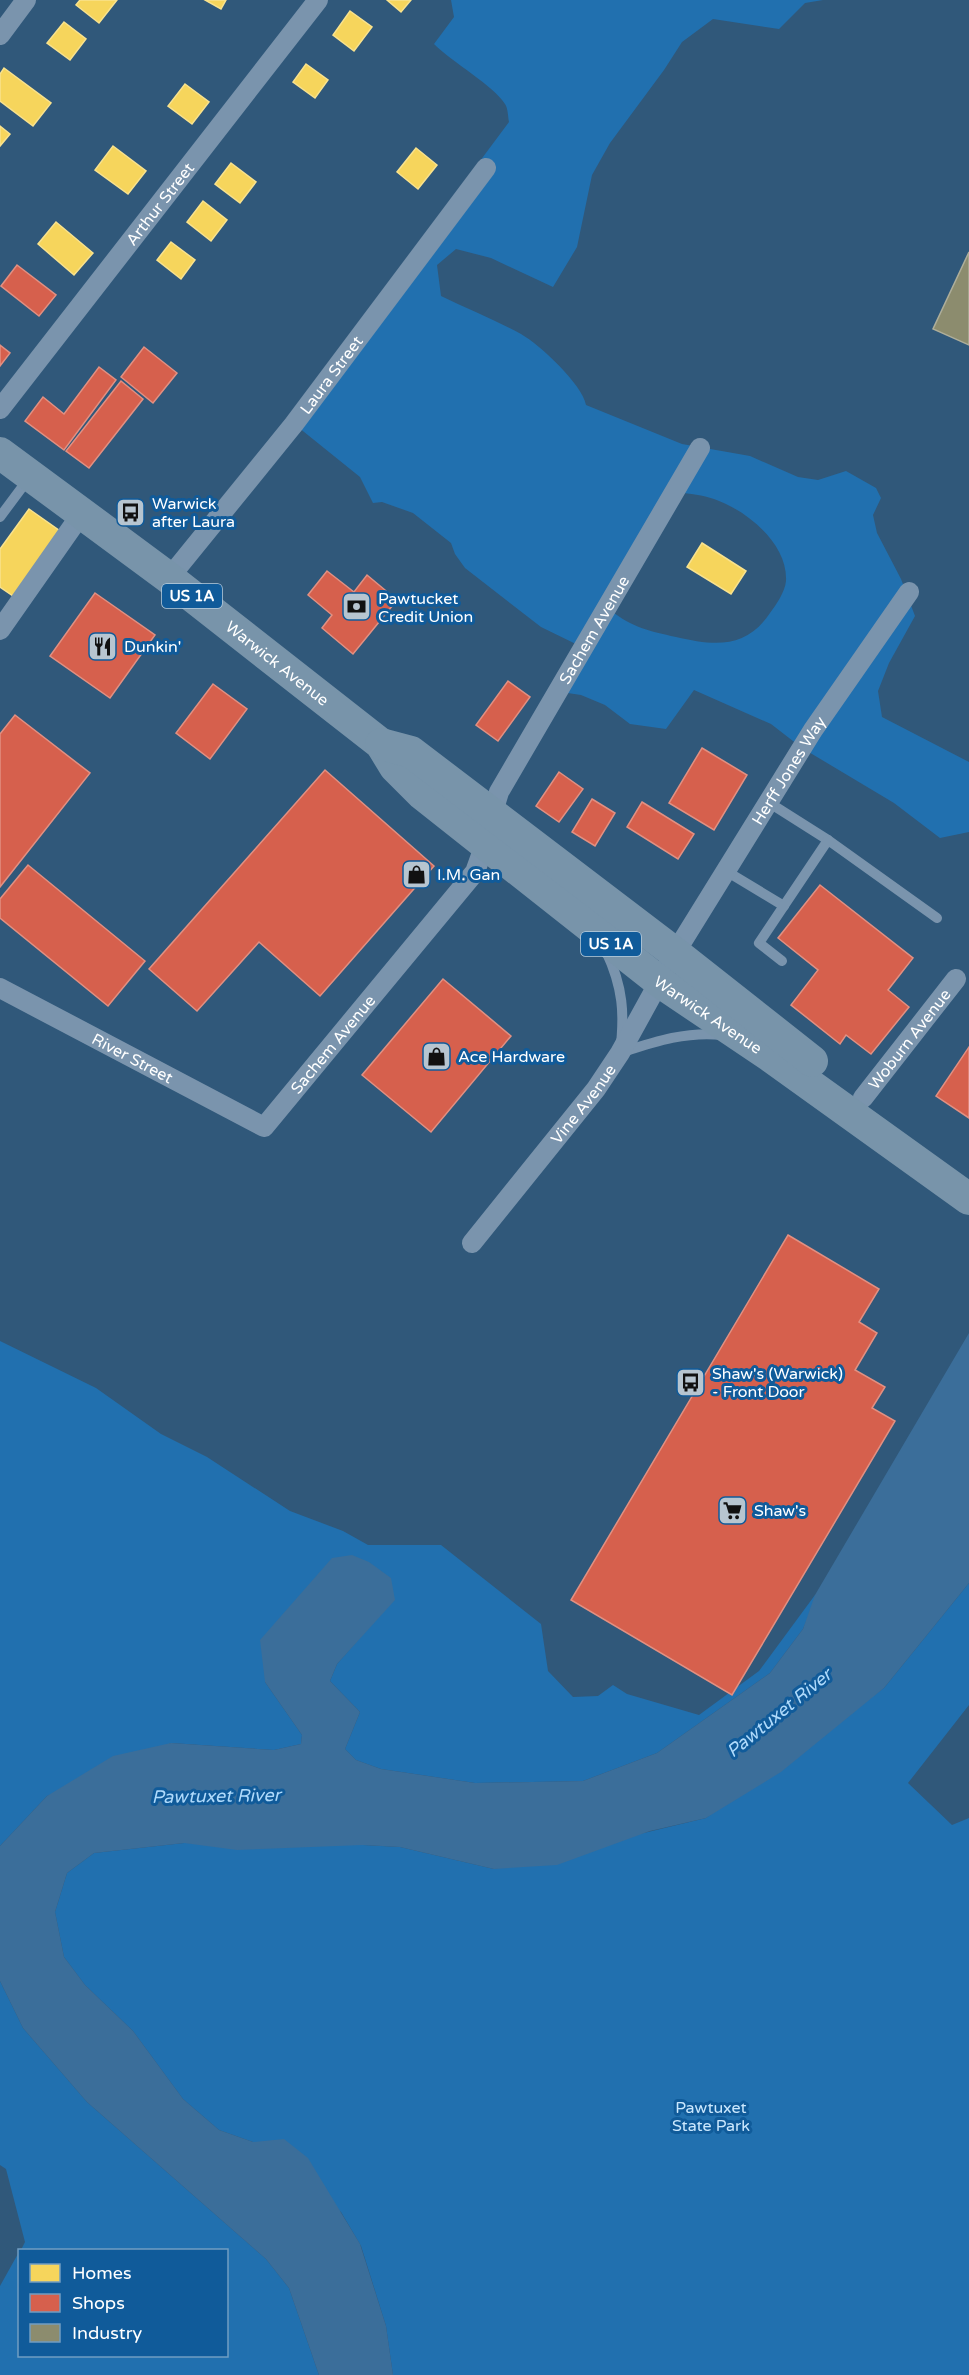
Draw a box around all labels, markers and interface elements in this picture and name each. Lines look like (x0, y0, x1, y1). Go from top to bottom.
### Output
street label: Arthur Street (122, 159, 199, 250)
street label: Laura Street (296, 332, 368, 418)
place label: Warwick after Laura (152, 494, 235, 532)
bus stop icon: Warwick after Laura (115, 496, 147, 528)
street label: Sachem Avenue (555, 572, 634, 688)
road number: US 1A (162, 584, 222, 608)
place label: Pawtucket Credit Union (378, 589, 473, 627)
bank icon: Pawtucket Credit Union (341, 591, 373, 623)
street label: Warwick Avenue (221, 617, 333, 710)
restaurant icon: Dunkin' (87, 630, 119, 662)
place label: Dunkin' (124, 637, 181, 657)
street label: Herff Jones Way (748, 712, 831, 829)
shop icon: I.M. Gan (400, 858, 432, 890)
place label: I.M. Gan (437, 865, 500, 885)
road number: US 1A (581, 932, 641, 956)
street label: Warwick Avenue (650, 972, 766, 1059)
street label: Woburn Avenue (864, 985, 956, 1094)
street label: Sachem Avenue (287, 991, 380, 1098)
street label: River Street (88, 1029, 176, 1088)
shop icon: Ace Hardware (421, 1040, 453, 1072)
place label: Ace Hardware (458, 1047, 565, 1067)
street label: Vine Avenue (547, 1061, 621, 1148)
place label: Shaw's (Warwick) - Front Door (712, 1364, 843, 1402)
bus stop icon: Shaw's (Warwick) - Front Door (675, 1366, 707, 1398)
supermarket icon: Shaw's (717, 1494, 749, 1526)
place label: Shaw's (754, 1501, 806, 1521)
water label: Pawtuxet River (722, 1663, 838, 1762)
water label: Pawtuxet River (151, 1784, 283, 1808)
park label: Pawtuxet State Park (672, 2098, 750, 2136)
legend (18, 2249, 228, 2357)
text: Homes (72, 2262, 132, 2284)
text: Shops (72, 2292, 125, 2314)
text: Industry (72, 2322, 143, 2344)

